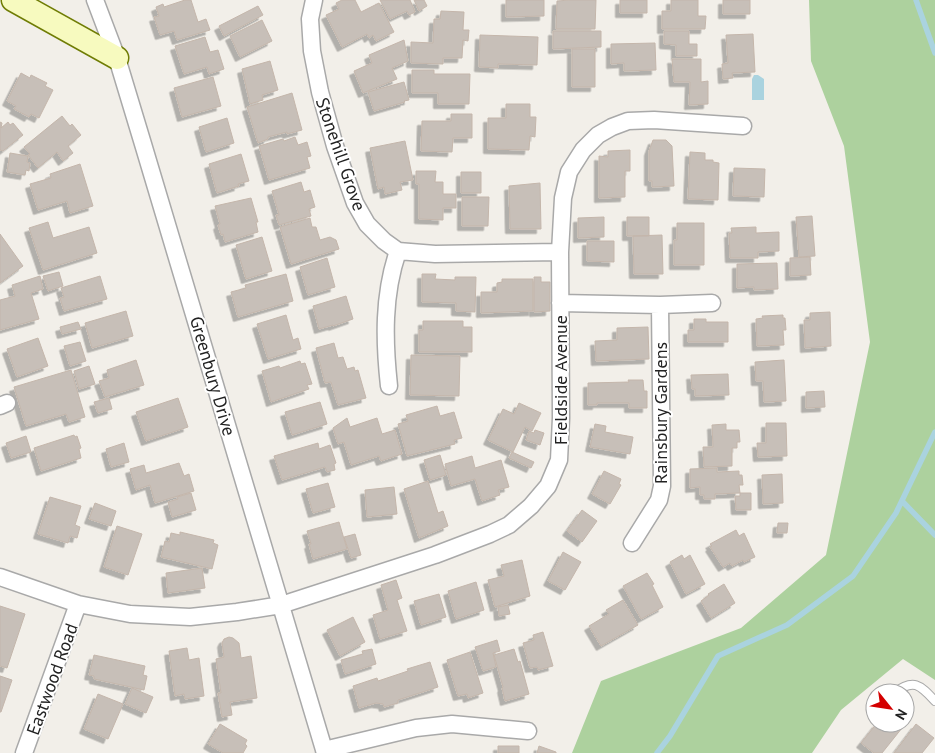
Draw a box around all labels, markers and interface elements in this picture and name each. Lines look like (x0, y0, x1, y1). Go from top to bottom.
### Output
street label: Stonehill Grove (311, 94, 371, 214)
street label: Greenbury Drive (185, 313, 241, 439)
street label: Fieldside Avenue (549, 315, 572, 445)
street label: Rainsbury Gardens (649, 342, 672, 484)
street label: Eastwood Road (21, 620, 83, 738)
north arrow (865, 683, 915, 733)
text: N (891, 706, 911, 723)

